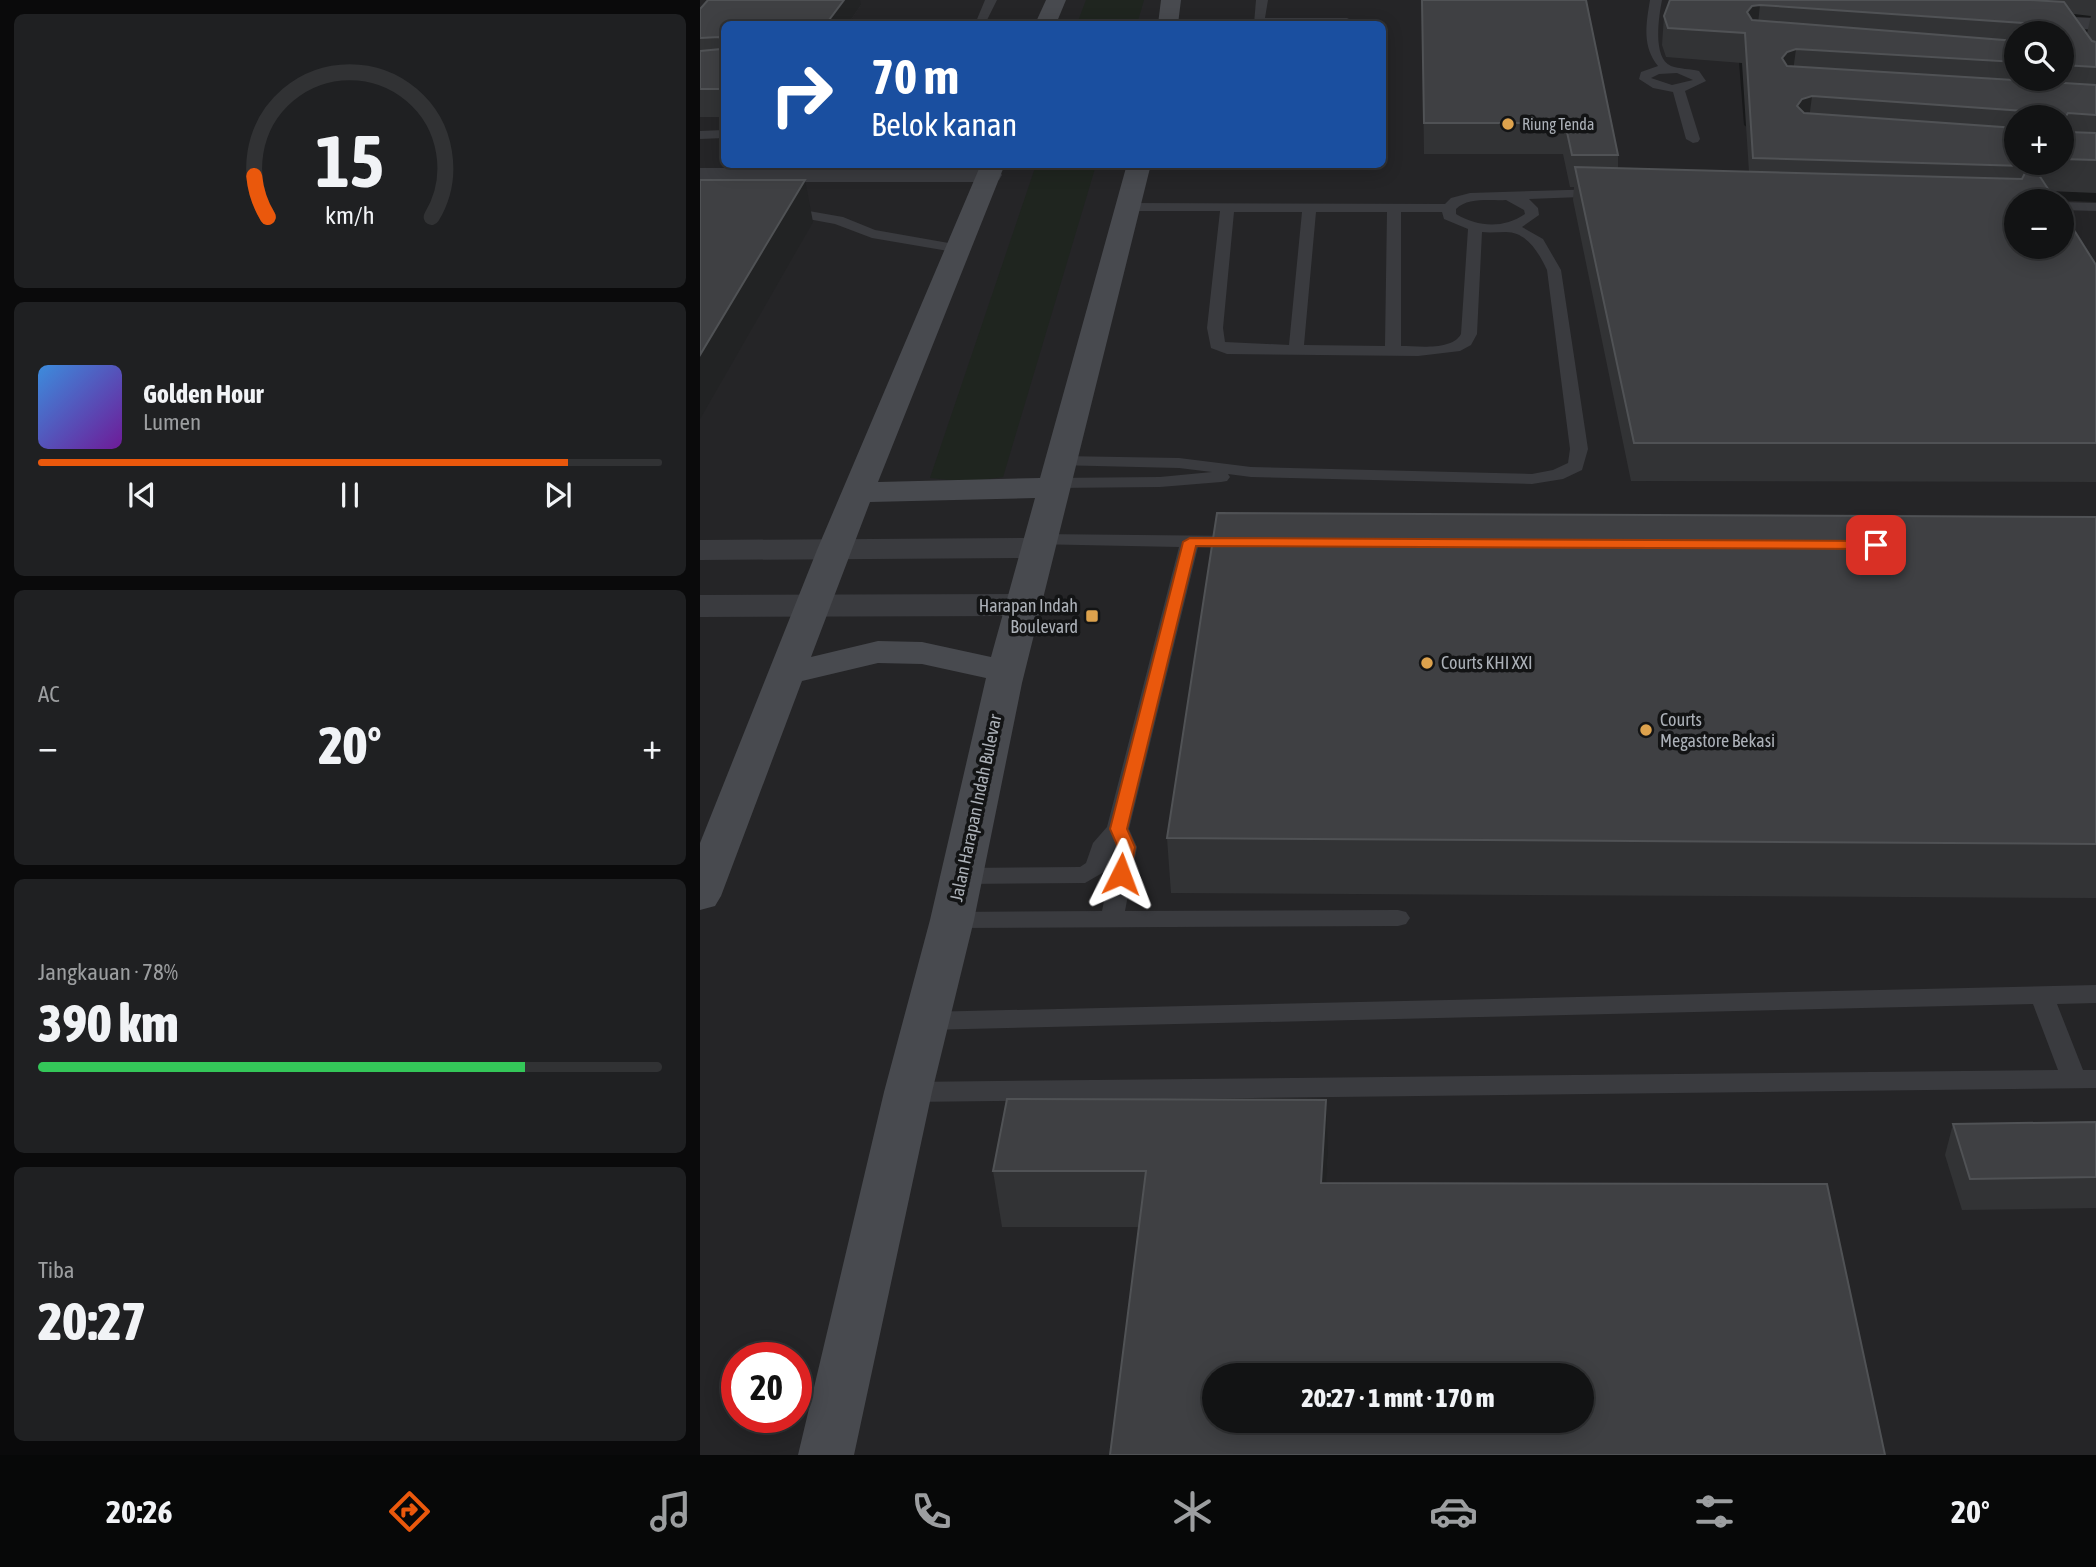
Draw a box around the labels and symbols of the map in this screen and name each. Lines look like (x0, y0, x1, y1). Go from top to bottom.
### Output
place label: Riung Tenda (1522, 115, 1594, 134)
marker: Riung Tenda (1500, 116, 1516, 132)
pin (1846, 515, 1906, 575)
place label: Harapan Indah Boulevard (979, 595, 1078, 637)
marker: Harapan Indah Boulevard (1084, 608, 1100, 624)
place label: Courts KHI XXI (1441, 652, 1533, 673)
marker: Courts KHI XXI (1419, 655, 1435, 671)
place label: Courts Megastore Bekasi (1660, 709, 1775, 751)
street label: Jalan Harapan Indah Bulevar (945, 712, 1006, 903)
marker: Courts Megastore Bekasi (1638, 722, 1654, 738)
position arrow (1084, 837, 1158, 911)
speed limit sign: 20 (721, 1342, 812, 1433)

